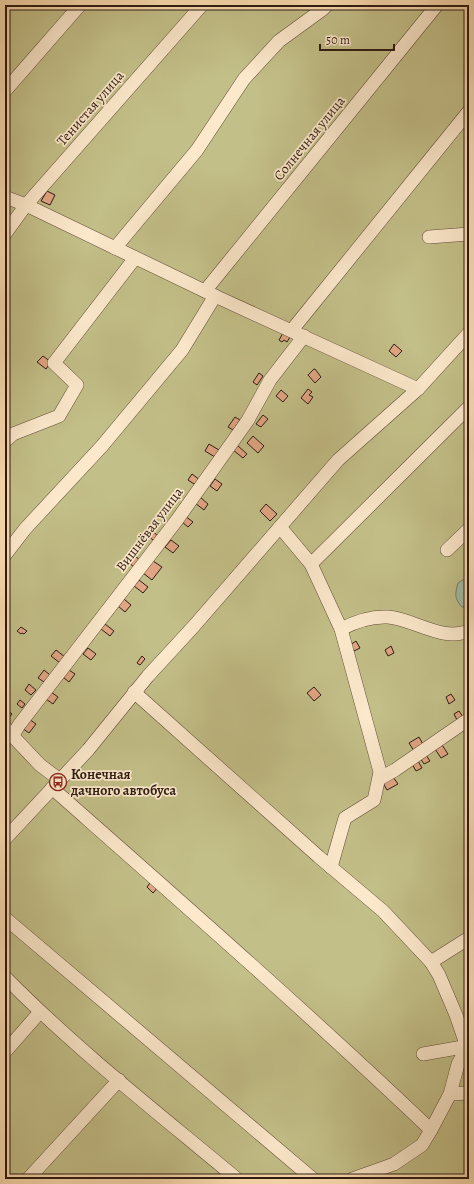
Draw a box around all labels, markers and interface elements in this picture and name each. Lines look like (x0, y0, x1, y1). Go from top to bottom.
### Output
scale bar (320, 26, 394, 52)
text: 50 m (326, 32, 350, 48)
street label: Тенистая улица (53, 66, 129, 150)
street label: Солнечная улица (269, 92, 350, 185)
street label: Вишнёвая улица (111, 483, 188, 575)
place label: Конечная дачного автобуса (70, 765, 176, 800)
bus stop icon: Конечная дачного автобуса (48, 772, 68, 792)

